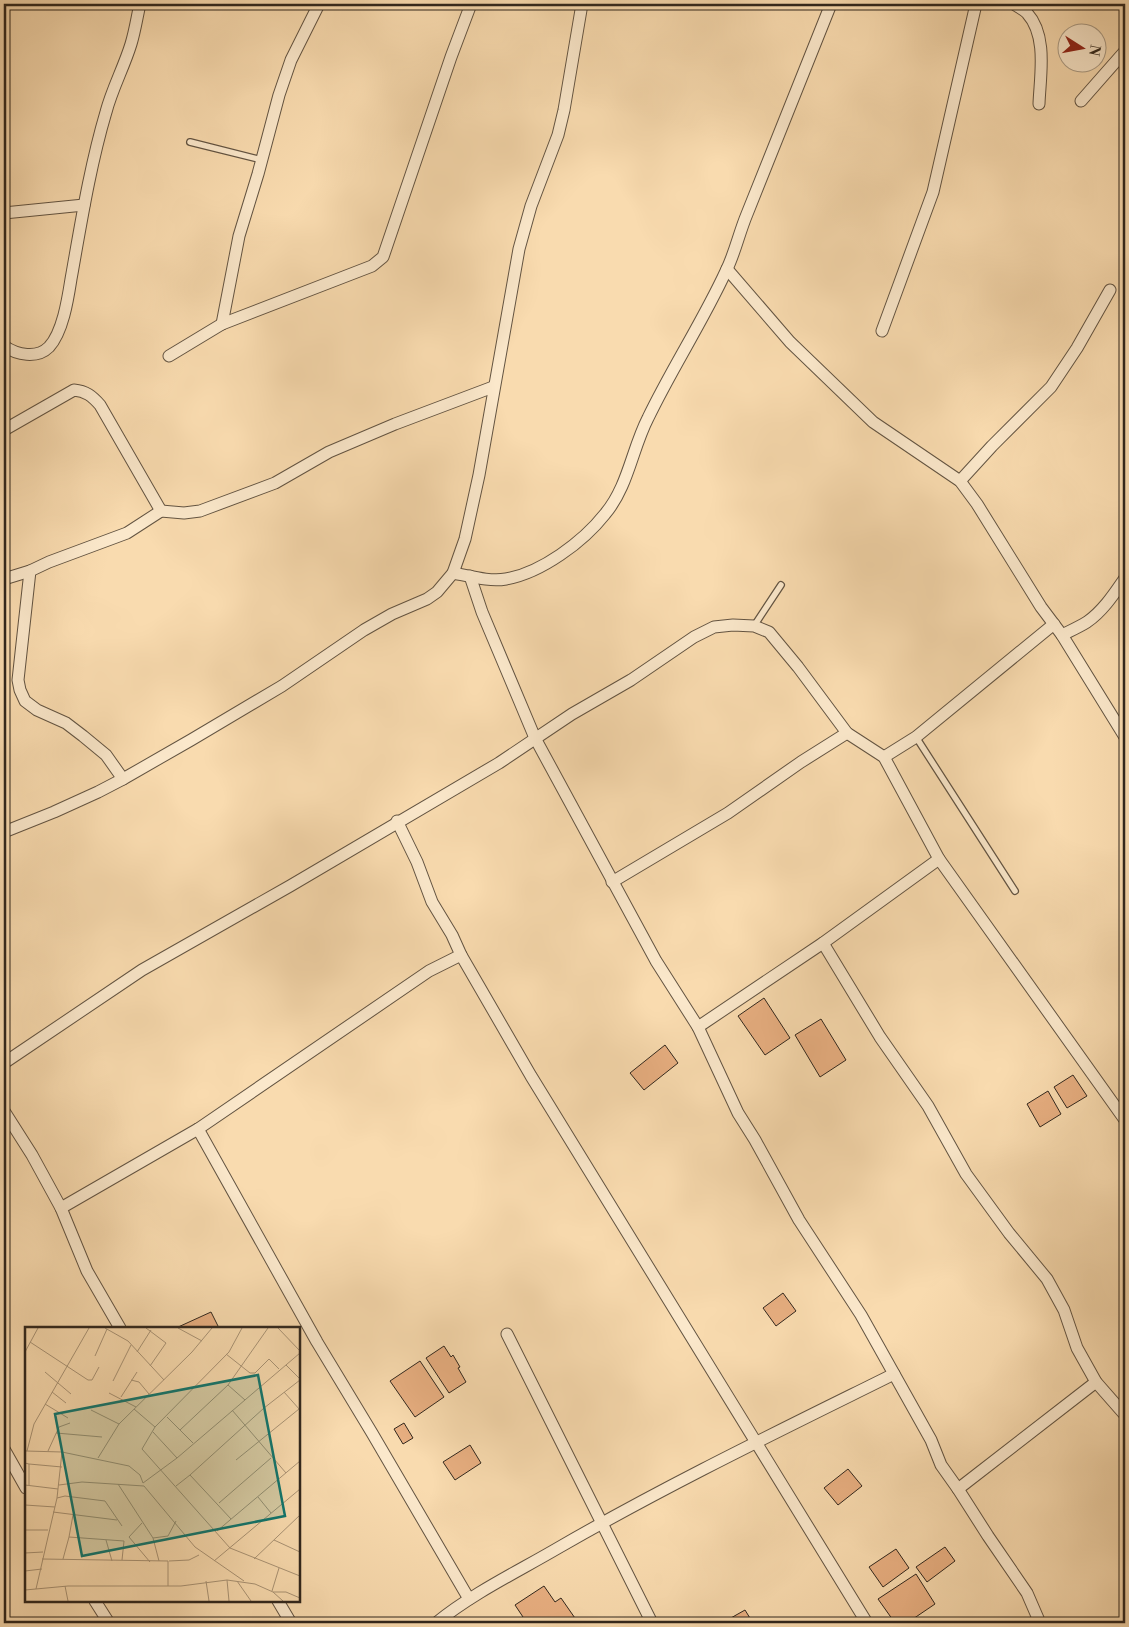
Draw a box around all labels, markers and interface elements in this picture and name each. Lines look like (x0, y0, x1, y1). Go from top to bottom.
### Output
north arrow (1056, 22, 1106, 72)
text: N (1084, 43, 1104, 57)
inset map (25, 1327, 300, 1602)

